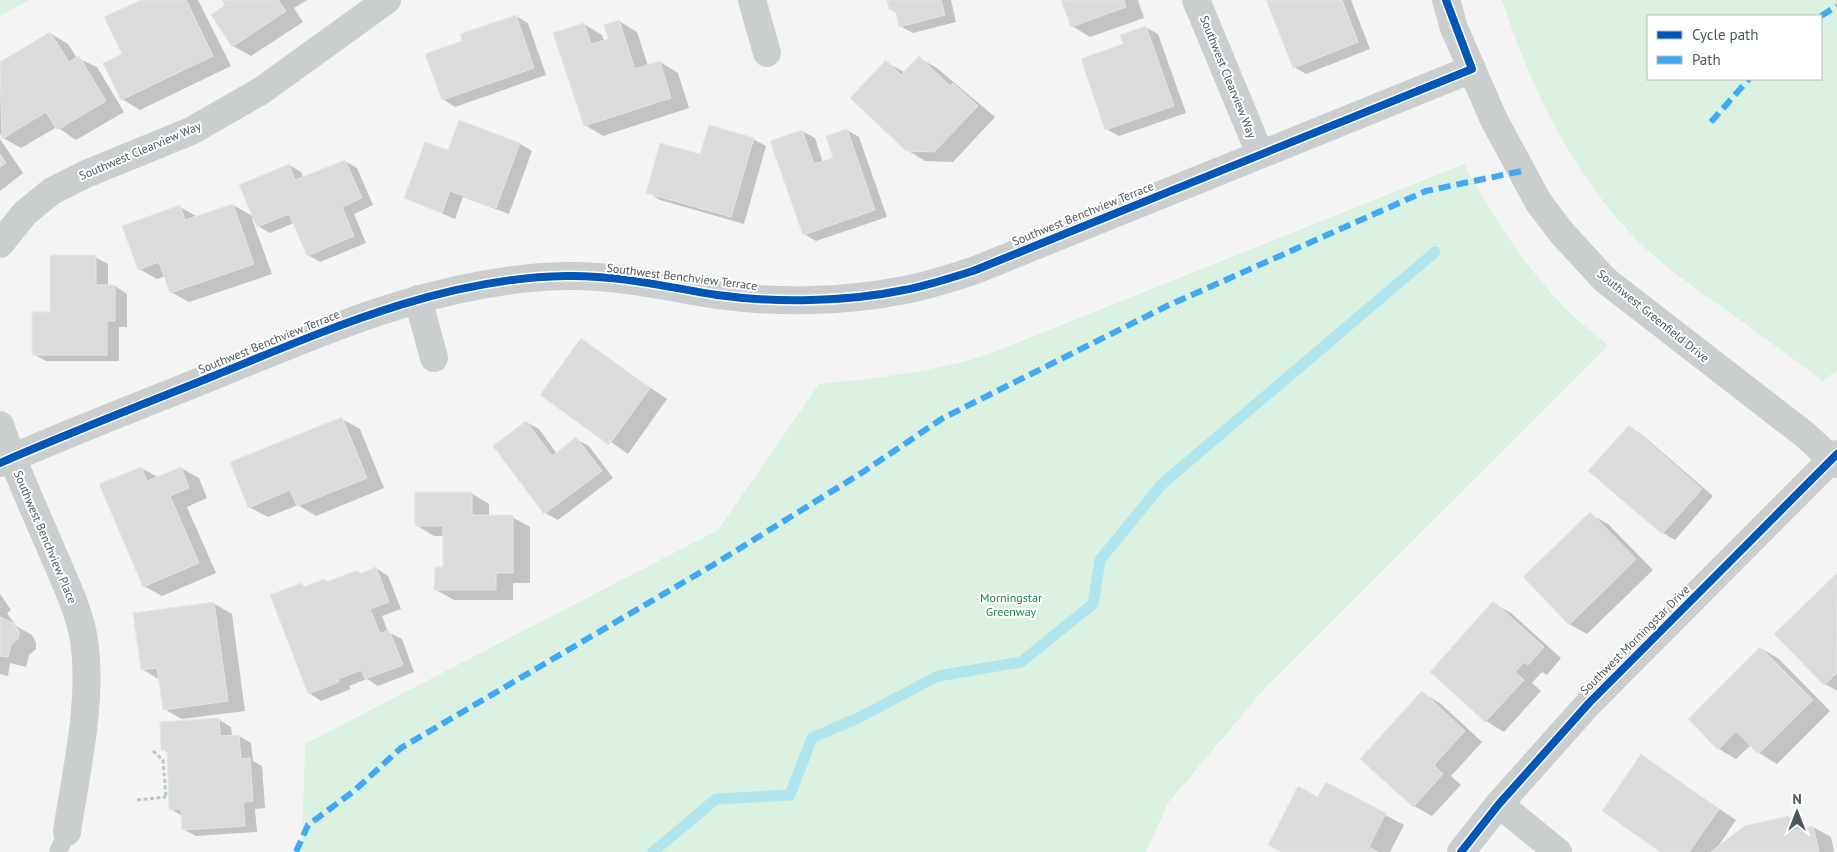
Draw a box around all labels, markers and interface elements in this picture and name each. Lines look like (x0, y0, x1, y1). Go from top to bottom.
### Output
street label: Southwest Clearview Way (1197, 13, 1260, 141)
legend (1647, 15, 1822, 80)
text: Cycle path (1692, 25, 1758, 44)
text: Path (1692, 50, 1721, 69)
street label: Southwest Clearview Way (77, 118, 203, 183)
street label: Southwest Benchview Terrace (1010, 178, 1156, 249)
street label: Southwest Benchview Terrace (606, 260, 758, 293)
street label: Southwest Greenfield Drive (1594, 266, 1712, 365)
street label: Southwest Benchview Terrace (196, 306, 342, 377)
street label: Southwest Benchview Place (11, 468, 80, 605)
street label: Southwest Morningstar Drive (1577, 582, 1693, 698)
park label: Morningstar Greenway (980, 590, 1042, 619)
north arrow (1772, 787, 1822, 837)
text: N (1792, 790, 1802, 808)

